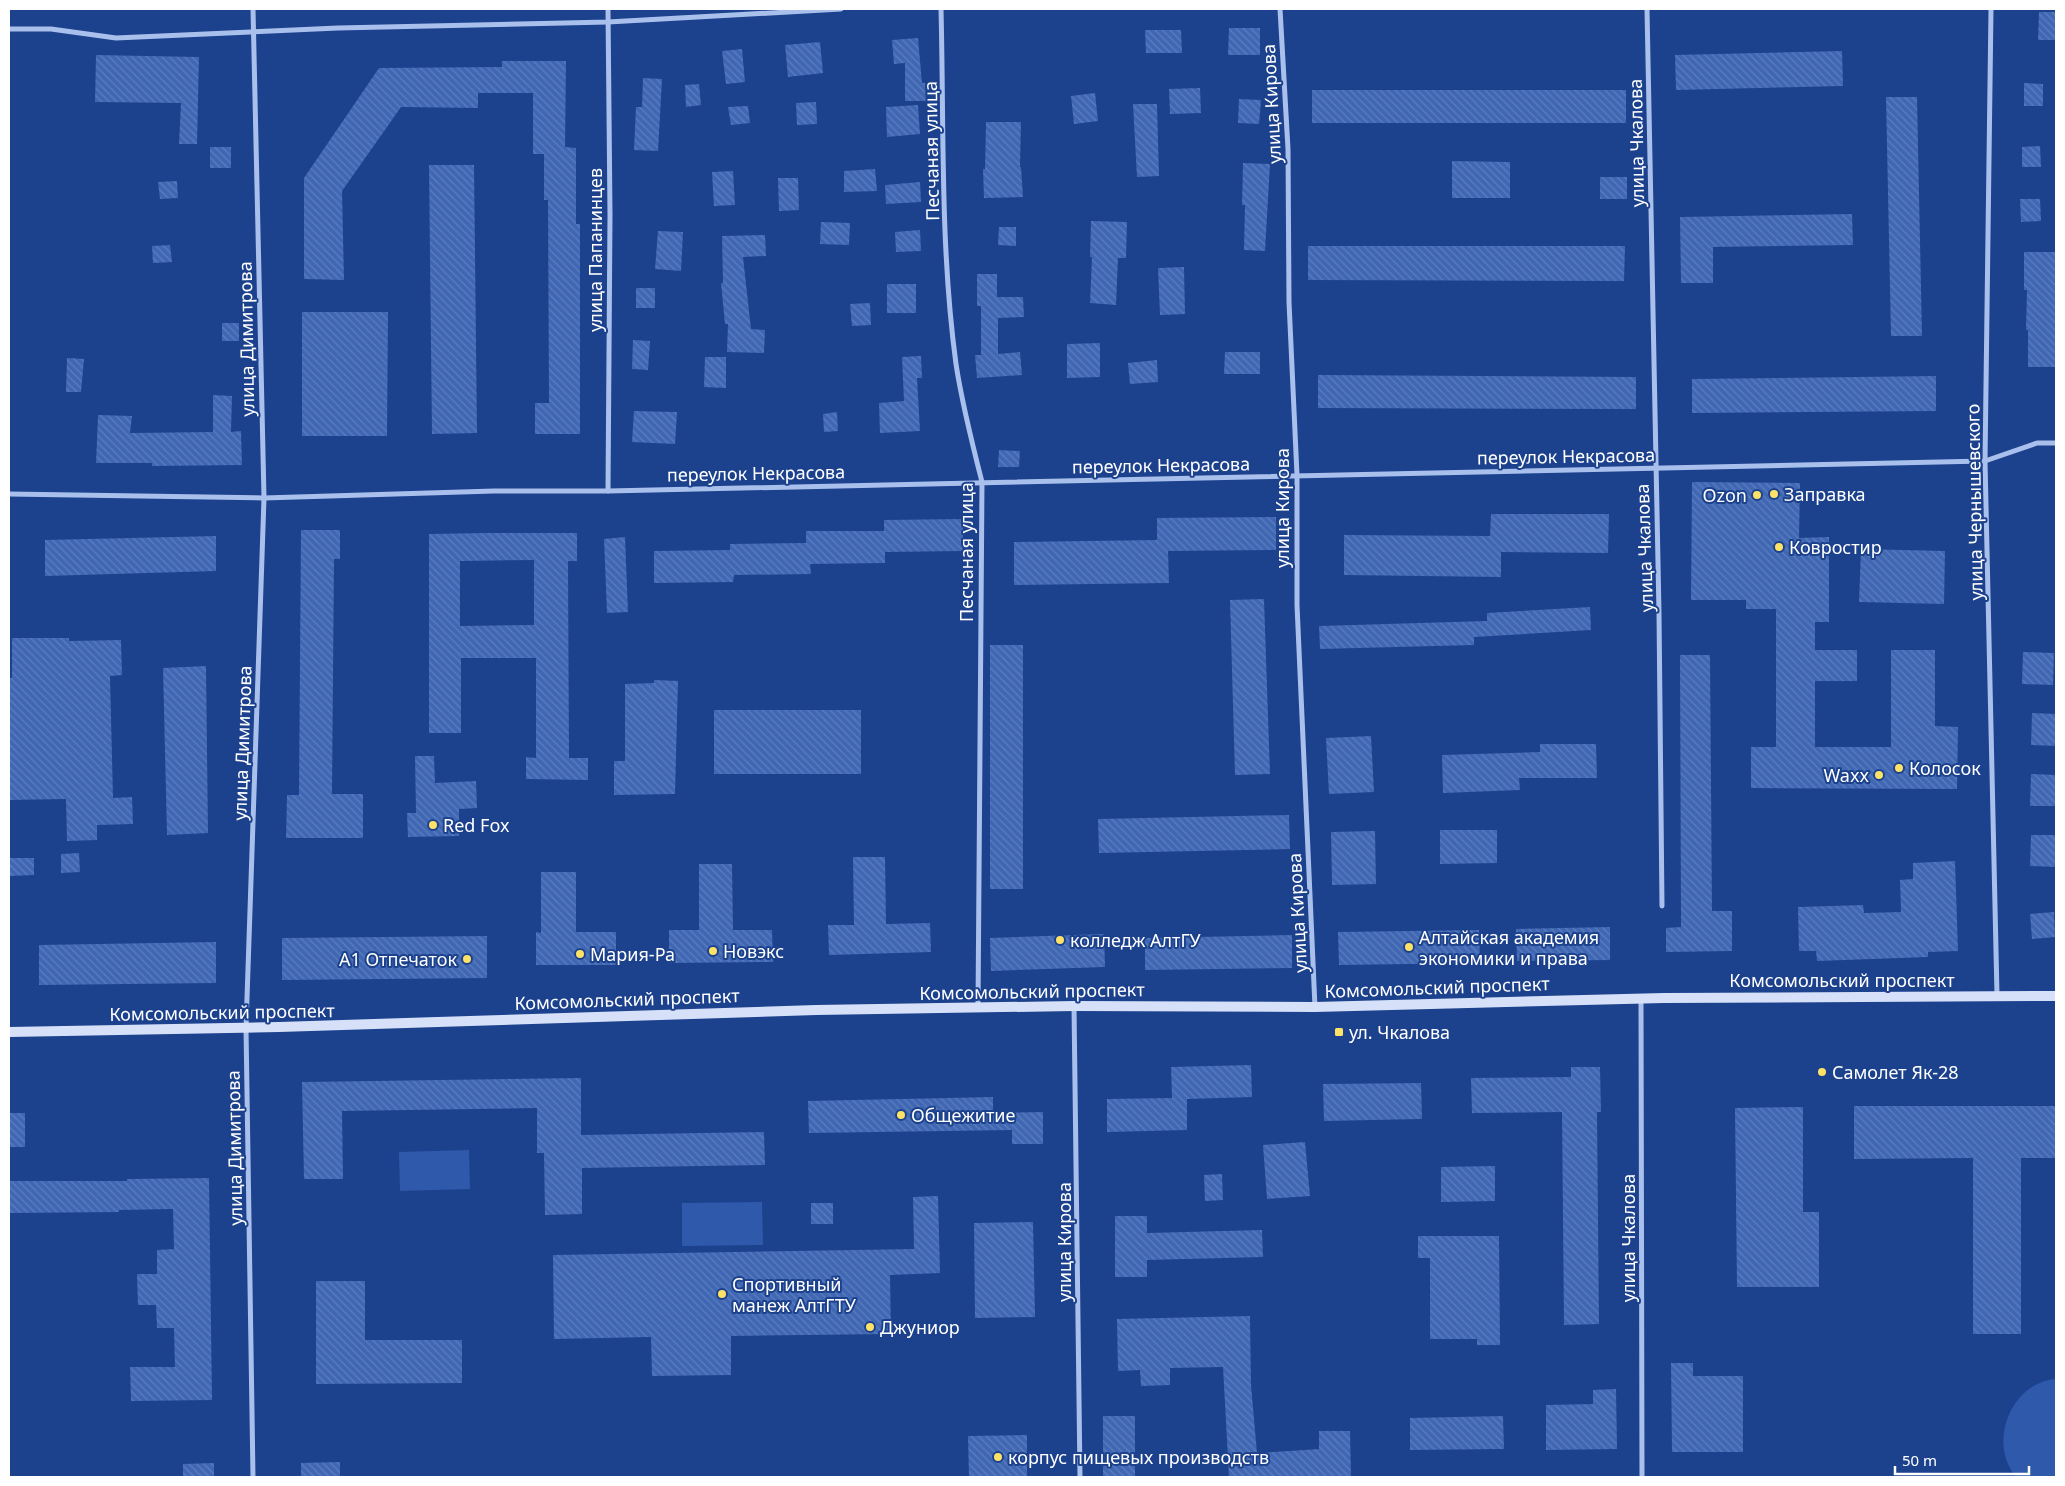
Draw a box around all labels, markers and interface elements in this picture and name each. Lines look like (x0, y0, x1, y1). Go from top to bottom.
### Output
street label: улица Кирова (1256, 43, 1286, 165)
street label: улица Чкалова (1623, 79, 1649, 207)
street label: Песчаная улица (918, 81, 944, 221)
street label: улица Папанинцев (583, 168, 607, 332)
street label: улица Димитрова (233, 261, 259, 417)
street label: улица Чернышевского (1960, 403, 1988, 601)
street label: переулок Некрасова (1477, 442, 1655, 470)
street label: улица Кирова (1270, 448, 1294, 568)
street label: переулок Некрасова (1072, 451, 1250, 479)
street label: переулок Некрасова (667, 459, 845, 487)
street label: Песчаная улица (954, 482, 978, 622)
place label: Заправка (1784, 482, 1866, 506)
street label: улица Чкалова (1630, 483, 1658, 613)
place label: Ozon (1702, 483, 1747, 507)
marker: Заправка (1768, 488, 1780, 500)
marker: Ozon (1751, 489, 1763, 501)
place label: Ковростир (1789, 535, 1882, 559)
marker: Ковростир (1773, 541, 1785, 553)
street label: улица Димитрова (227, 665, 257, 821)
place label: Колосок (1909, 756, 1981, 780)
marker: Колосок (1893, 762, 1905, 774)
place label: Waxx (1823, 763, 1869, 787)
marker: Waxx (1873, 769, 1885, 781)
place label: Red Fox (443, 813, 510, 837)
marker: Red Fox (427, 819, 439, 831)
street label: улица Кирова (1282, 852, 1312, 974)
place label: Алтайская академия экономики и права (1419, 925, 1599, 970)
place label: колледж АлтГУ (1070, 928, 1202, 952)
marker: колледж АлтГУ (1054, 934, 1066, 946)
place label: Новэкс (723, 939, 784, 963)
marker: Алтайская академия экономики и права (1403, 941, 1415, 953)
place label: Мария-Ра (590, 942, 675, 966)
marker: Новэкс (707, 945, 719, 957)
place label: А1 Отпечаток (339, 947, 457, 971)
marker: Мария-Ра (574, 948, 586, 960)
marker: А1 Отпечаток (461, 953, 473, 965)
street label: Комсомольский проспект (1729, 968, 1955, 992)
street label: Комсомольский проспект (1324, 971, 1551, 1003)
street label: Комсомольский проспект (919, 977, 1145, 1005)
street label: Комсомольский проспект (514, 983, 741, 1015)
street label: Комсомольский проспект (109, 998, 335, 1026)
place label: ул. Чкалова (1349, 1020, 1450, 1044)
marker: ул. Чкалова (1333, 1026, 1345, 1038)
place label: Самолет Як-28 (1832, 1060, 1959, 1084)
marker: Самолет Як-28 (1816, 1066, 1828, 1078)
street label: улица Димитрова (221, 1070, 247, 1226)
place label: Общежитие (911, 1103, 1016, 1127)
marker: Общежитие (895, 1109, 907, 1121)
street label: улица Чкалова (1616, 1174, 1640, 1302)
street label: улица Кирова (1052, 1182, 1076, 1302)
place label: Спортивный манеж АлтГТУ (732, 1272, 857, 1317)
marker: Спортивный манеж АлтГТУ (716, 1288, 728, 1300)
place label: Джуниор (880, 1315, 960, 1339)
marker: Джуниор (864, 1321, 876, 1333)
scale bar (1895, 1444, 2029, 1476)
place label: корпус пищевых производств (1008, 1445, 1269, 1469)
text: 50 m (1902, 1450, 1937, 1470)
marker: корпус пищевых производств (992, 1451, 1004, 1463)

